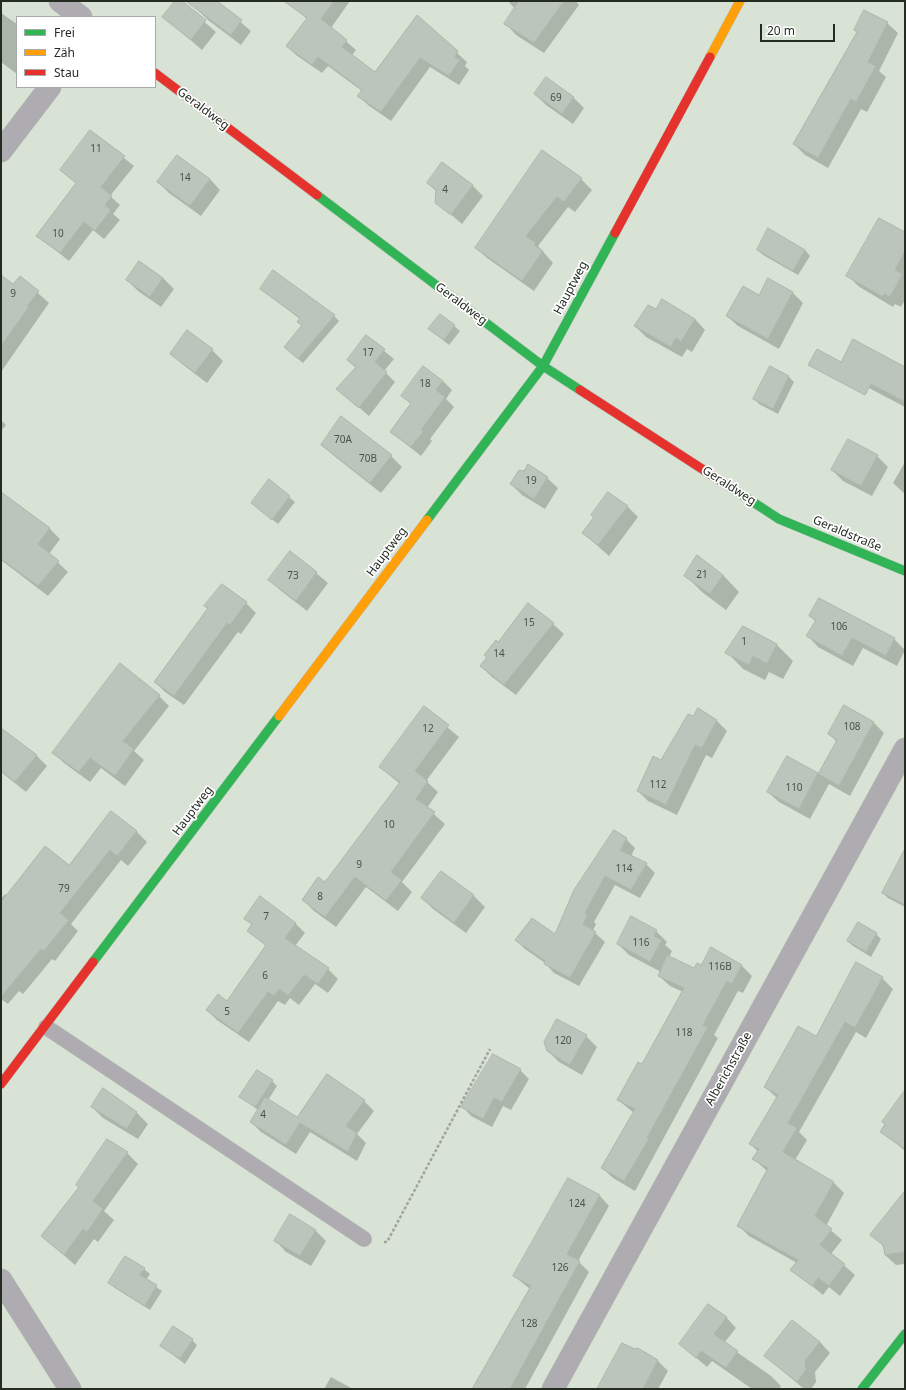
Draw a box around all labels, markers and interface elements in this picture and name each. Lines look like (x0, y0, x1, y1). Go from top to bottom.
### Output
legend (16, 16, 156, 88)
scale bar (762, 16, 837, 42)
text: 20 m (767, 22, 795, 39)
text: Frei (54, 24, 75, 41)
text: Zäh (54, 44, 75, 61)
text: Stau (54, 64, 79, 81)
street label: Geraldweg (174, 85, 232, 133)
house number: 69 (550, 92, 562, 104)
house number: 11 (90, 143, 102, 155)
house number: 14 (179, 172, 191, 184)
house number: 4 (442, 184, 448, 196)
house number: 10 (52, 228, 64, 240)
street label: Hauptweg (551, 259, 591, 317)
street label: Geraldweg (432, 280, 490, 328)
house number: 9 (10, 288, 16, 300)
house number: 17 (362, 347, 374, 359)
house number: 18 (419, 378, 431, 390)
house number: 70A (334, 434, 352, 446)
house number: 70B (359, 453, 377, 465)
street label: Geraldweg (699, 463, 759, 509)
house number: 19 (525, 475, 537, 487)
street label: Geraldstraße (810, 513, 884, 555)
street label: Hauptweg (364, 524, 410, 580)
house number: 21 (696, 569, 708, 581)
house number: 73 (287, 570, 299, 582)
house number: 15 (523, 617, 535, 629)
house number: 106 (830, 621, 848, 633)
house number: 1 (741, 636, 747, 648)
house number: 14 (493, 648, 505, 660)
house number: 108 (843, 721, 861, 733)
house number: 12 (422, 723, 434, 735)
house number: 112 (649, 779, 667, 791)
house number: 110 (785, 782, 803, 794)
street label: Hauptweg (170, 783, 216, 839)
house number: 10 (383, 819, 395, 831)
house number: 9 (356, 859, 362, 871)
house number: 114 (615, 863, 633, 875)
house number: 79 (58, 883, 70, 895)
house number: 8 (317, 891, 323, 903)
house number: 7 (263, 911, 269, 923)
house number: 116 (632, 937, 650, 949)
house number: 116B (708, 961, 732, 973)
house number: 6 (262, 970, 268, 982)
house number: 5 (224, 1006, 230, 1018)
house number: 118 (675, 1027, 693, 1039)
street label: Alberichstraße (703, 1030, 755, 1108)
house number: 120 (554, 1035, 572, 1047)
house number: 4 (260, 1109, 266, 1121)
house number: 124 (568, 1198, 586, 1210)
house number: 126 (551, 1262, 569, 1274)
house number: 128 (520, 1318, 538, 1330)

